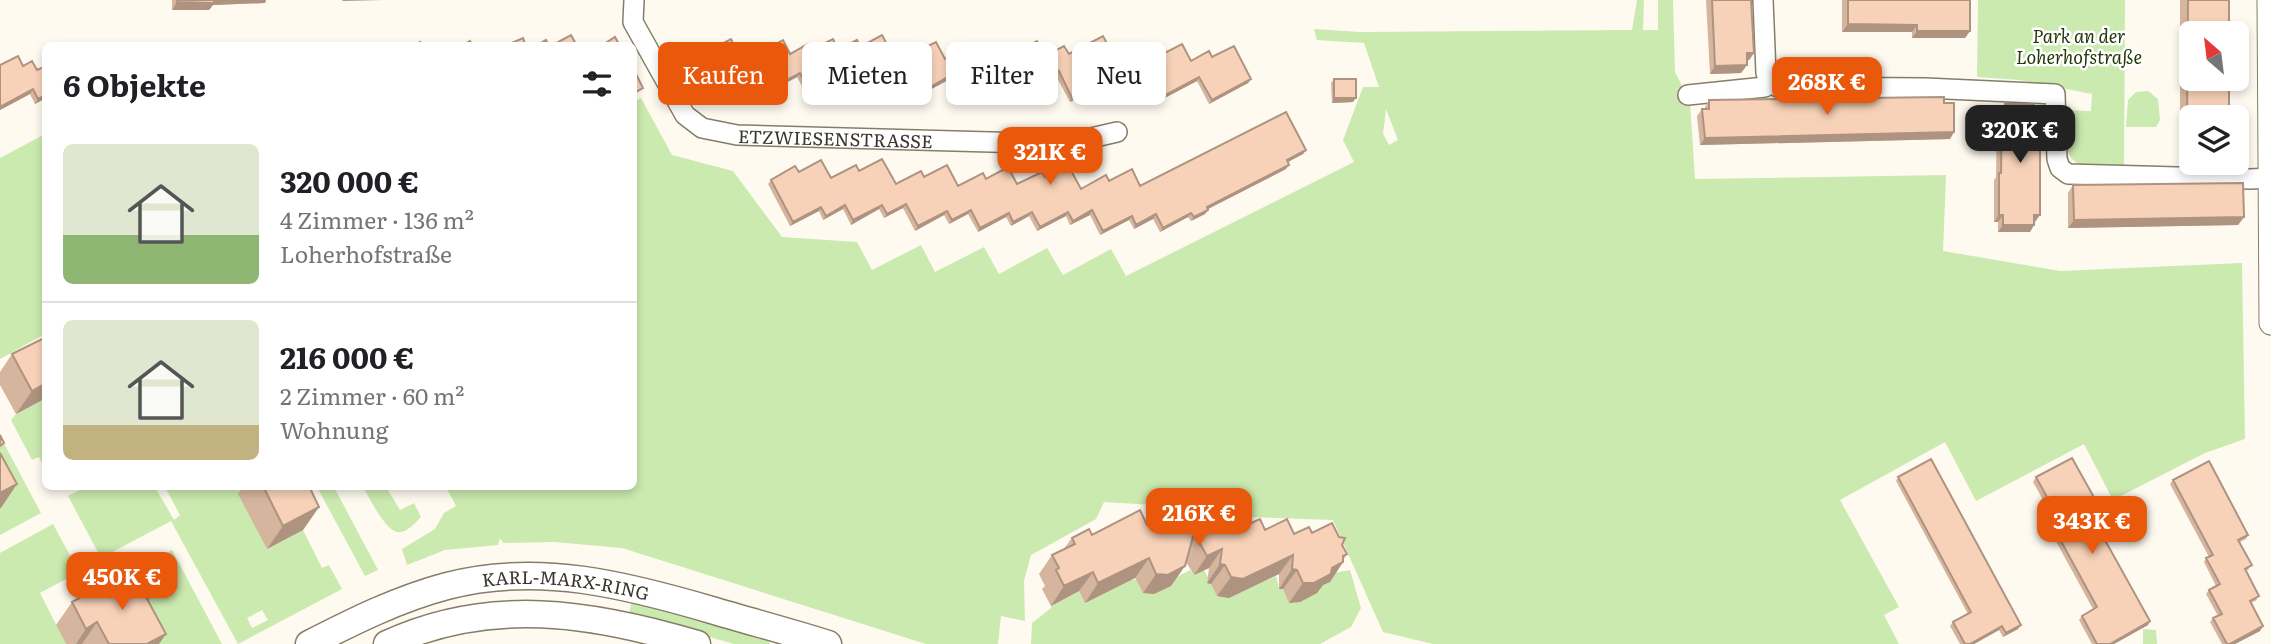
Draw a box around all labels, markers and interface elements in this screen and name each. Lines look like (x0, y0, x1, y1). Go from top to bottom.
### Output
north arrow (2179, 21, 2249, 91)
map controls (2179, 21, 2249, 175)
park label: Park an der Loherhofstraße (2016, 22, 2142, 70)
chip: Kaufen (658, 42, 788, 105)
chip: Mieten (802, 42, 932, 105)
chip: Filter (946, 42, 1058, 105)
chip: Neu (1072, 42, 1166, 105)
pin: 268K € (1770, 58, 1884, 117)
text: 6 Objekte (63, 62, 206, 106)
text: 268K € (1788, 63, 1866, 97)
icon: filters (578, 65, 616, 103)
button: layers (2179, 105, 2249, 175)
pin: 320K € (1963, 106, 2077, 165)
text: 320K € (1981, 111, 2059, 145)
street label: ETZWIESENSTRASSE (738, 122, 933, 154)
pin: 321K € (993, 128, 1107, 187)
text: 321K € (1014, 133, 1086, 167)
text: 320 000 € (280, 158, 419, 202)
icon: home (119, 172, 203, 256)
text: 4 Zimmer · 136 m² (280, 202, 474, 236)
text: Loherhofstraße (280, 236, 452, 270)
text: 216 000 € (280, 334, 414, 378)
icon: home (119, 348, 203, 432)
text: 2 Zimmer · 60 m² (280, 378, 464, 412)
text: Wohnung (280, 412, 388, 446)
pin: 216K € (1142, 489, 1256, 548)
text: 216K € (1162, 494, 1236, 528)
pin: 343K € (2035, 496, 2149, 556)
text: 343K € (2053, 502, 2131, 536)
pin: 450K € (65, 552, 179, 612)
text: 450K € (82, 558, 162, 592)
street label: KARL-MARX-RING (480, 562, 652, 606)

